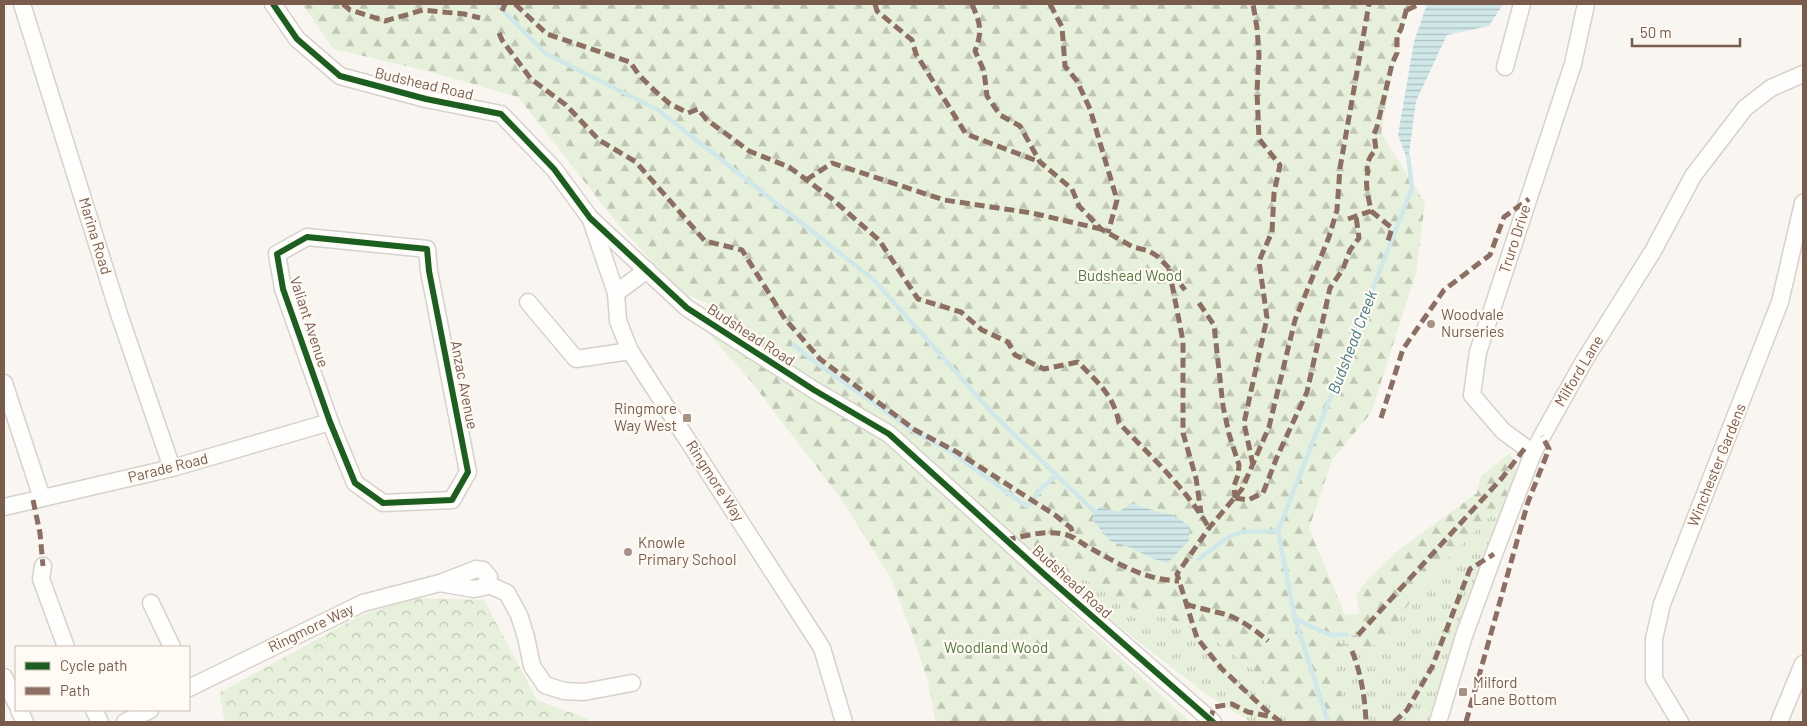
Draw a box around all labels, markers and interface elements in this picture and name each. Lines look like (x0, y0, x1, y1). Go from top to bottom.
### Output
scale bar (1632, 15, 1740, 47)
text: 50 m (1640, 23, 1672, 41)
street label: Budshead Road (373, 63, 475, 103)
street label: Marina Road (76, 195, 116, 276)
street label: Truro Drive (1494, 202, 1534, 275)
park label: Budshead Wood (1078, 266, 1182, 284)
street label: Valiant Avenue (287, 274, 333, 370)
water label: Budshead Creek (1323, 287, 1380, 396)
street label: Budshead Road (704, 299, 799, 369)
place label: Woodvale Nurseries (1441, 305, 1504, 340)
marker: Woodvale Nurseries (1425, 318, 1437, 330)
street label: Milford Lane (1550, 332, 1606, 409)
street label: Anzac Avenue (448, 339, 482, 431)
place label: Ringmore Way West (614, 399, 677, 434)
street label: Winchester Gardens (1683, 400, 1749, 529)
marker: Ringmore Way West (681, 412, 693, 424)
street label: Ringmore Way (683, 437, 749, 524)
street label: Parade Road (126, 448, 210, 486)
place label: Knowle Primary School (638, 533, 736, 568)
street label: Budshead Road (1029, 541, 1116, 622)
marker: Knowle Primary School (622, 546, 634, 558)
street label: Ringmore Way (265, 599, 356, 656)
park label: Woodland Wood (944, 638, 1048, 656)
legend (15, 646, 190, 711)
text: Cycle path (60, 656, 127, 674)
place label: Milford Lane Bottom (1473, 673, 1557, 708)
text: Path (60, 681, 90, 699)
marker: Milford Lane Bottom (1457, 686, 1469, 698)

